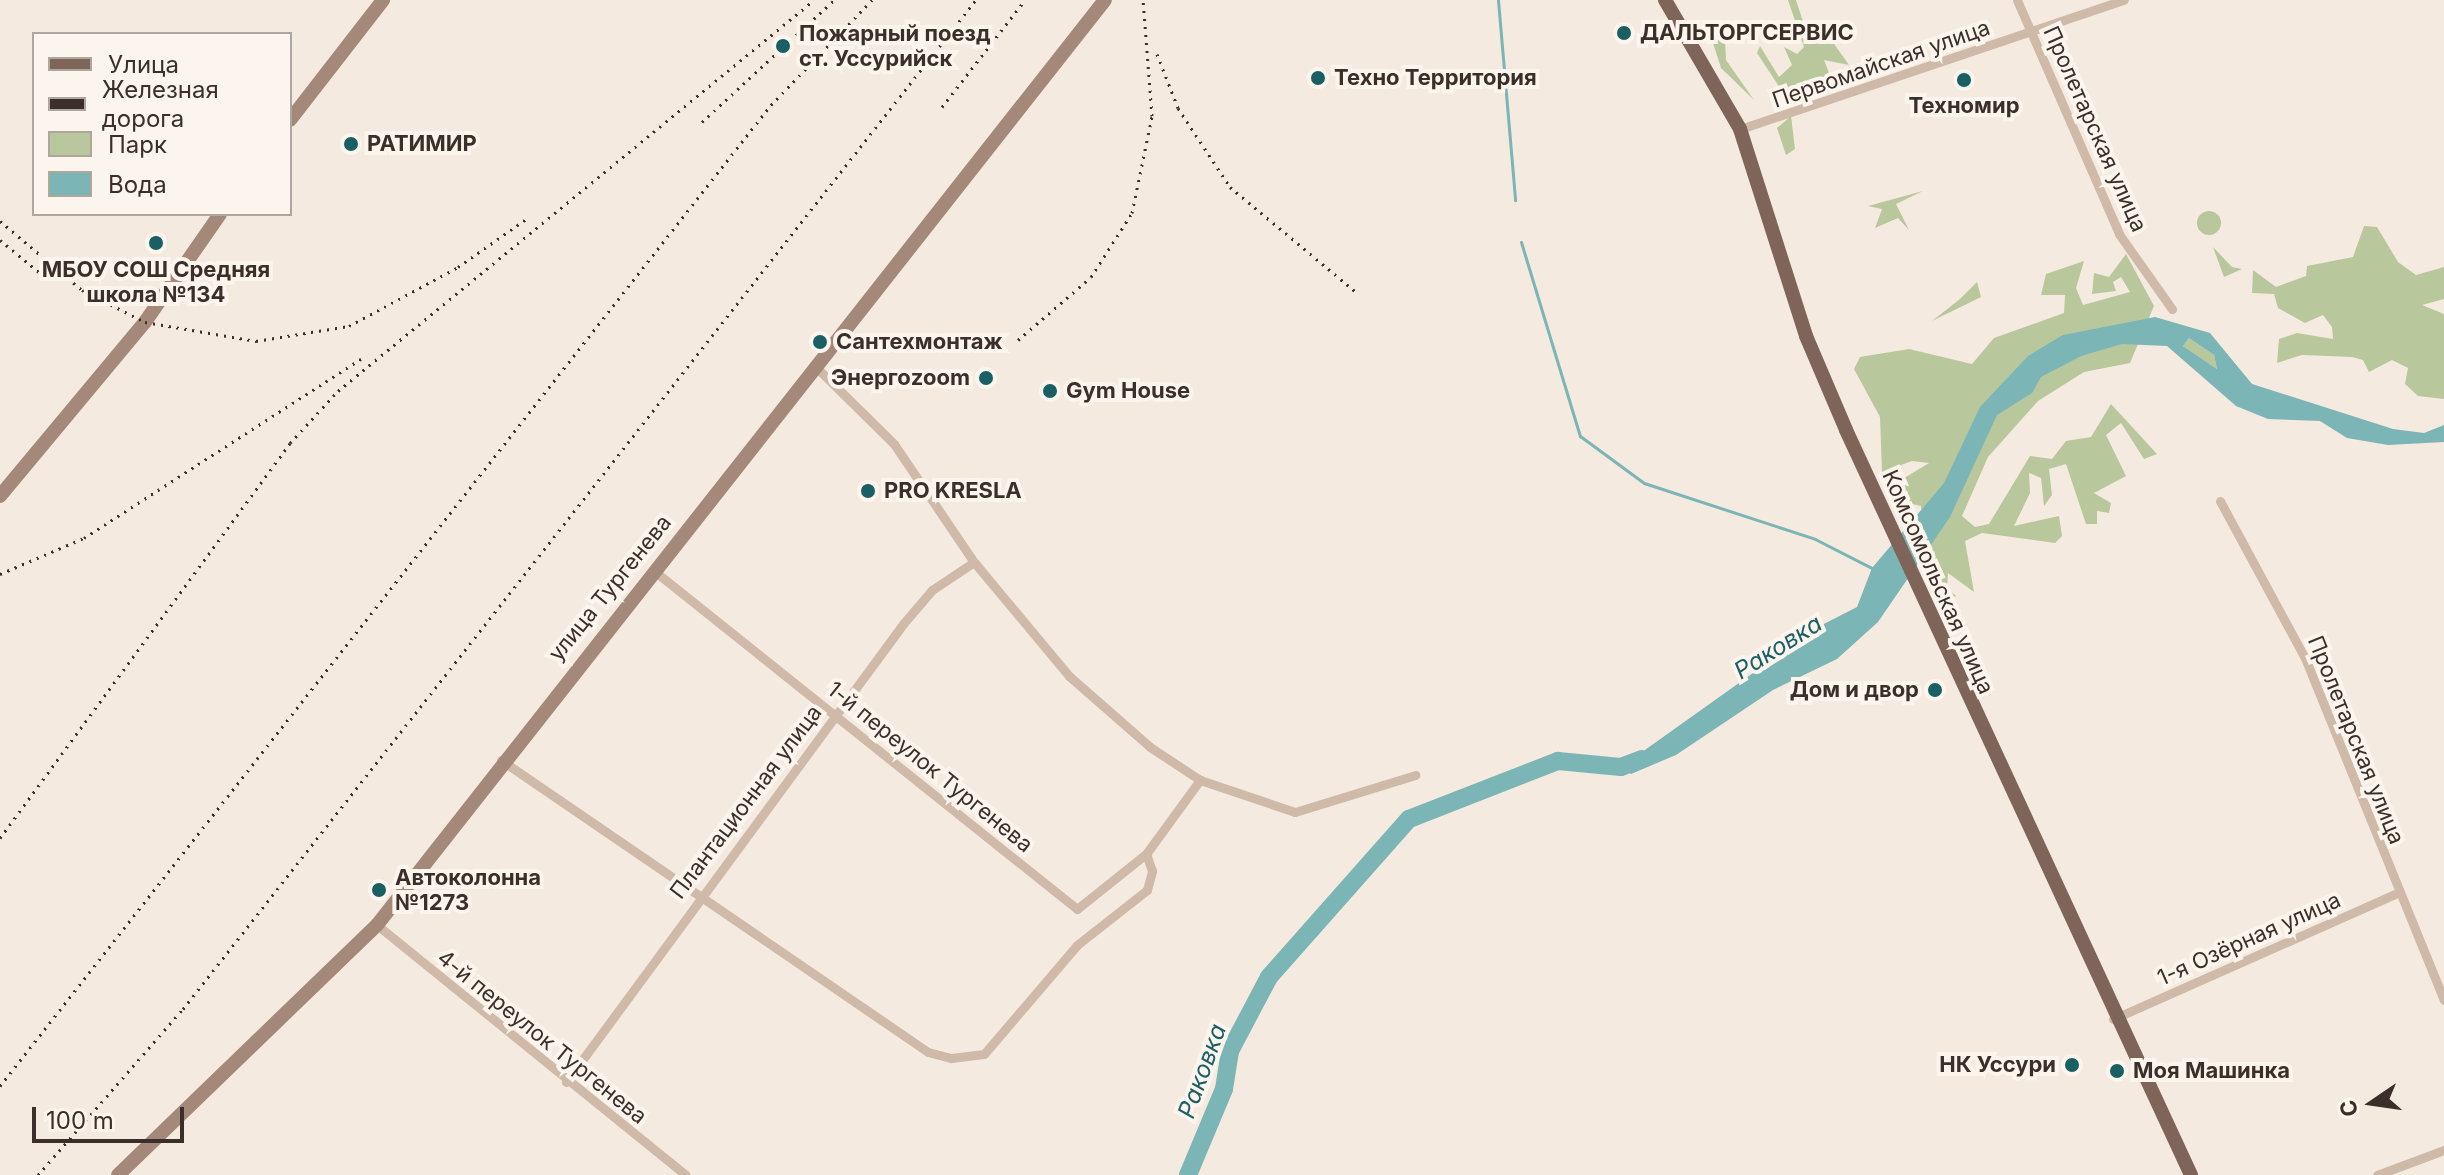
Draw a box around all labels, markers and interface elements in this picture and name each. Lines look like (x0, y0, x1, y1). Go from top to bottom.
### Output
street label: Первомайская улица (1769, 14, 1993, 114)
place label: Пожарный поезд ст. Уссурийск (799, 20, 991, 72)
place label: ДАЛЬТОРГСЕРВИС (1640, 20, 1854, 46)
street label: Пролетарская улица (2038, 22, 2152, 236)
marker: ДАЛЬТОРГСЕРВИС (1615, 24, 1633, 42)
legend (32, 32, 292, 216)
marker: Пожарный поезд ст. Уссурийск (774, 37, 792, 55)
text: Улица (108, 50, 179, 79)
place label: Техно Территория (1334, 65, 1537, 91)
marker: Техно Территория (1309, 69, 1327, 87)
marker: Техномир (1955, 71, 1973, 89)
text: Железная дорога (102, 75, 219, 133)
place label: Техномир (1908, 93, 2020, 119)
text: Парк (108, 130, 167, 159)
place label: РАТИМИР (367, 131, 477, 157)
marker: РАТИМИР (342, 135, 360, 153)
text: Вода (108, 170, 167, 199)
marker: МБОУ СОШ Средняя школа №134 (147, 234, 165, 252)
place label: МБОУ СОШ Средняя школа №134 (42, 256, 270, 308)
place label: Сантехмонтаж (836, 329, 1003, 355)
marker: Сантехмонтаж (811, 333, 829, 351)
place label: Энергоzoom (831, 365, 970, 391)
marker: Энергоzoom (977, 369, 995, 387)
place label: Gym House (1066, 378, 1190, 404)
marker: Gym House (1041, 382, 1059, 400)
street label: Комсомольская улица (1877, 466, 1999, 698)
place label: PRO KRESLA (884, 478, 1022, 504)
marker: PRO KRESLA (859, 482, 877, 500)
street label: улица Тургенева (543, 510, 677, 666)
water label: Раковка (1729, 609, 1827, 685)
street label: Пролетарская улица (2302, 632, 2410, 848)
street label: 1-й переулок Тургенева (822, 676, 1038, 858)
place label: Дом и двор (1790, 677, 1919, 703)
marker: Дом и двор (1926, 681, 1944, 699)
street label: Плантационная улица (665, 700, 827, 904)
place label: Автоколонна №1273 (395, 864, 541, 916)
marker: Автоколонна №1273 (370, 881, 388, 899)
street label: 1-я Озёрная улица (2153, 887, 2345, 991)
street label: 4-й переулок Тургенева (432, 944, 652, 1130)
water label: Раковка (1172, 1020, 1232, 1122)
place label: НК Уссури (1939, 1052, 2056, 1078)
marker: НК Уссури (2063, 1056, 2081, 1074)
place label: Моя Машинка (2133, 1058, 2290, 1084)
marker: Моя Машинка (2108, 1062, 2126, 1080)
north arrow (2332, 1063, 2412, 1143)
scale bar (36, 1091, 188, 1141)
text: С (2334, 1098, 2363, 1119)
text: 100 m (46, 1106, 114, 1135)

